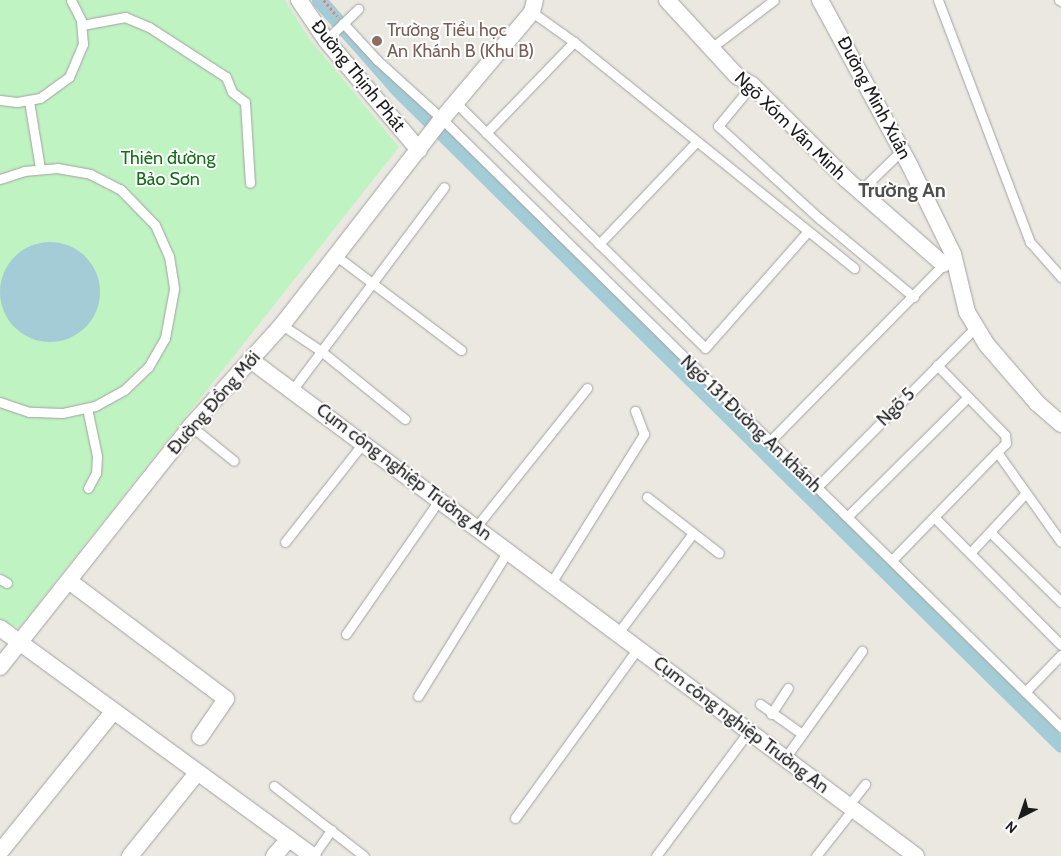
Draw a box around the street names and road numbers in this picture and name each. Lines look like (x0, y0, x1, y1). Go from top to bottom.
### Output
street label: Đường Thịnh Phát (307, 16, 409, 136)
street label: Đường Minh Xuân (833, 33, 915, 163)
street label: Ngõ Xóm Văn Minh (730, 67, 850, 185)
street label: Đường Đồng Mới (163, 347, 265, 459)
street label: Ngõ 131 Đường An khánh (676, 351, 826, 497)
street label: Ngõ 5 (872, 383, 920, 431)
street label: Cụm công nghiệp Trường An (312, 399, 496, 545)
street label: Cụm công nghiệp Trường An (649, 652, 833, 798)

